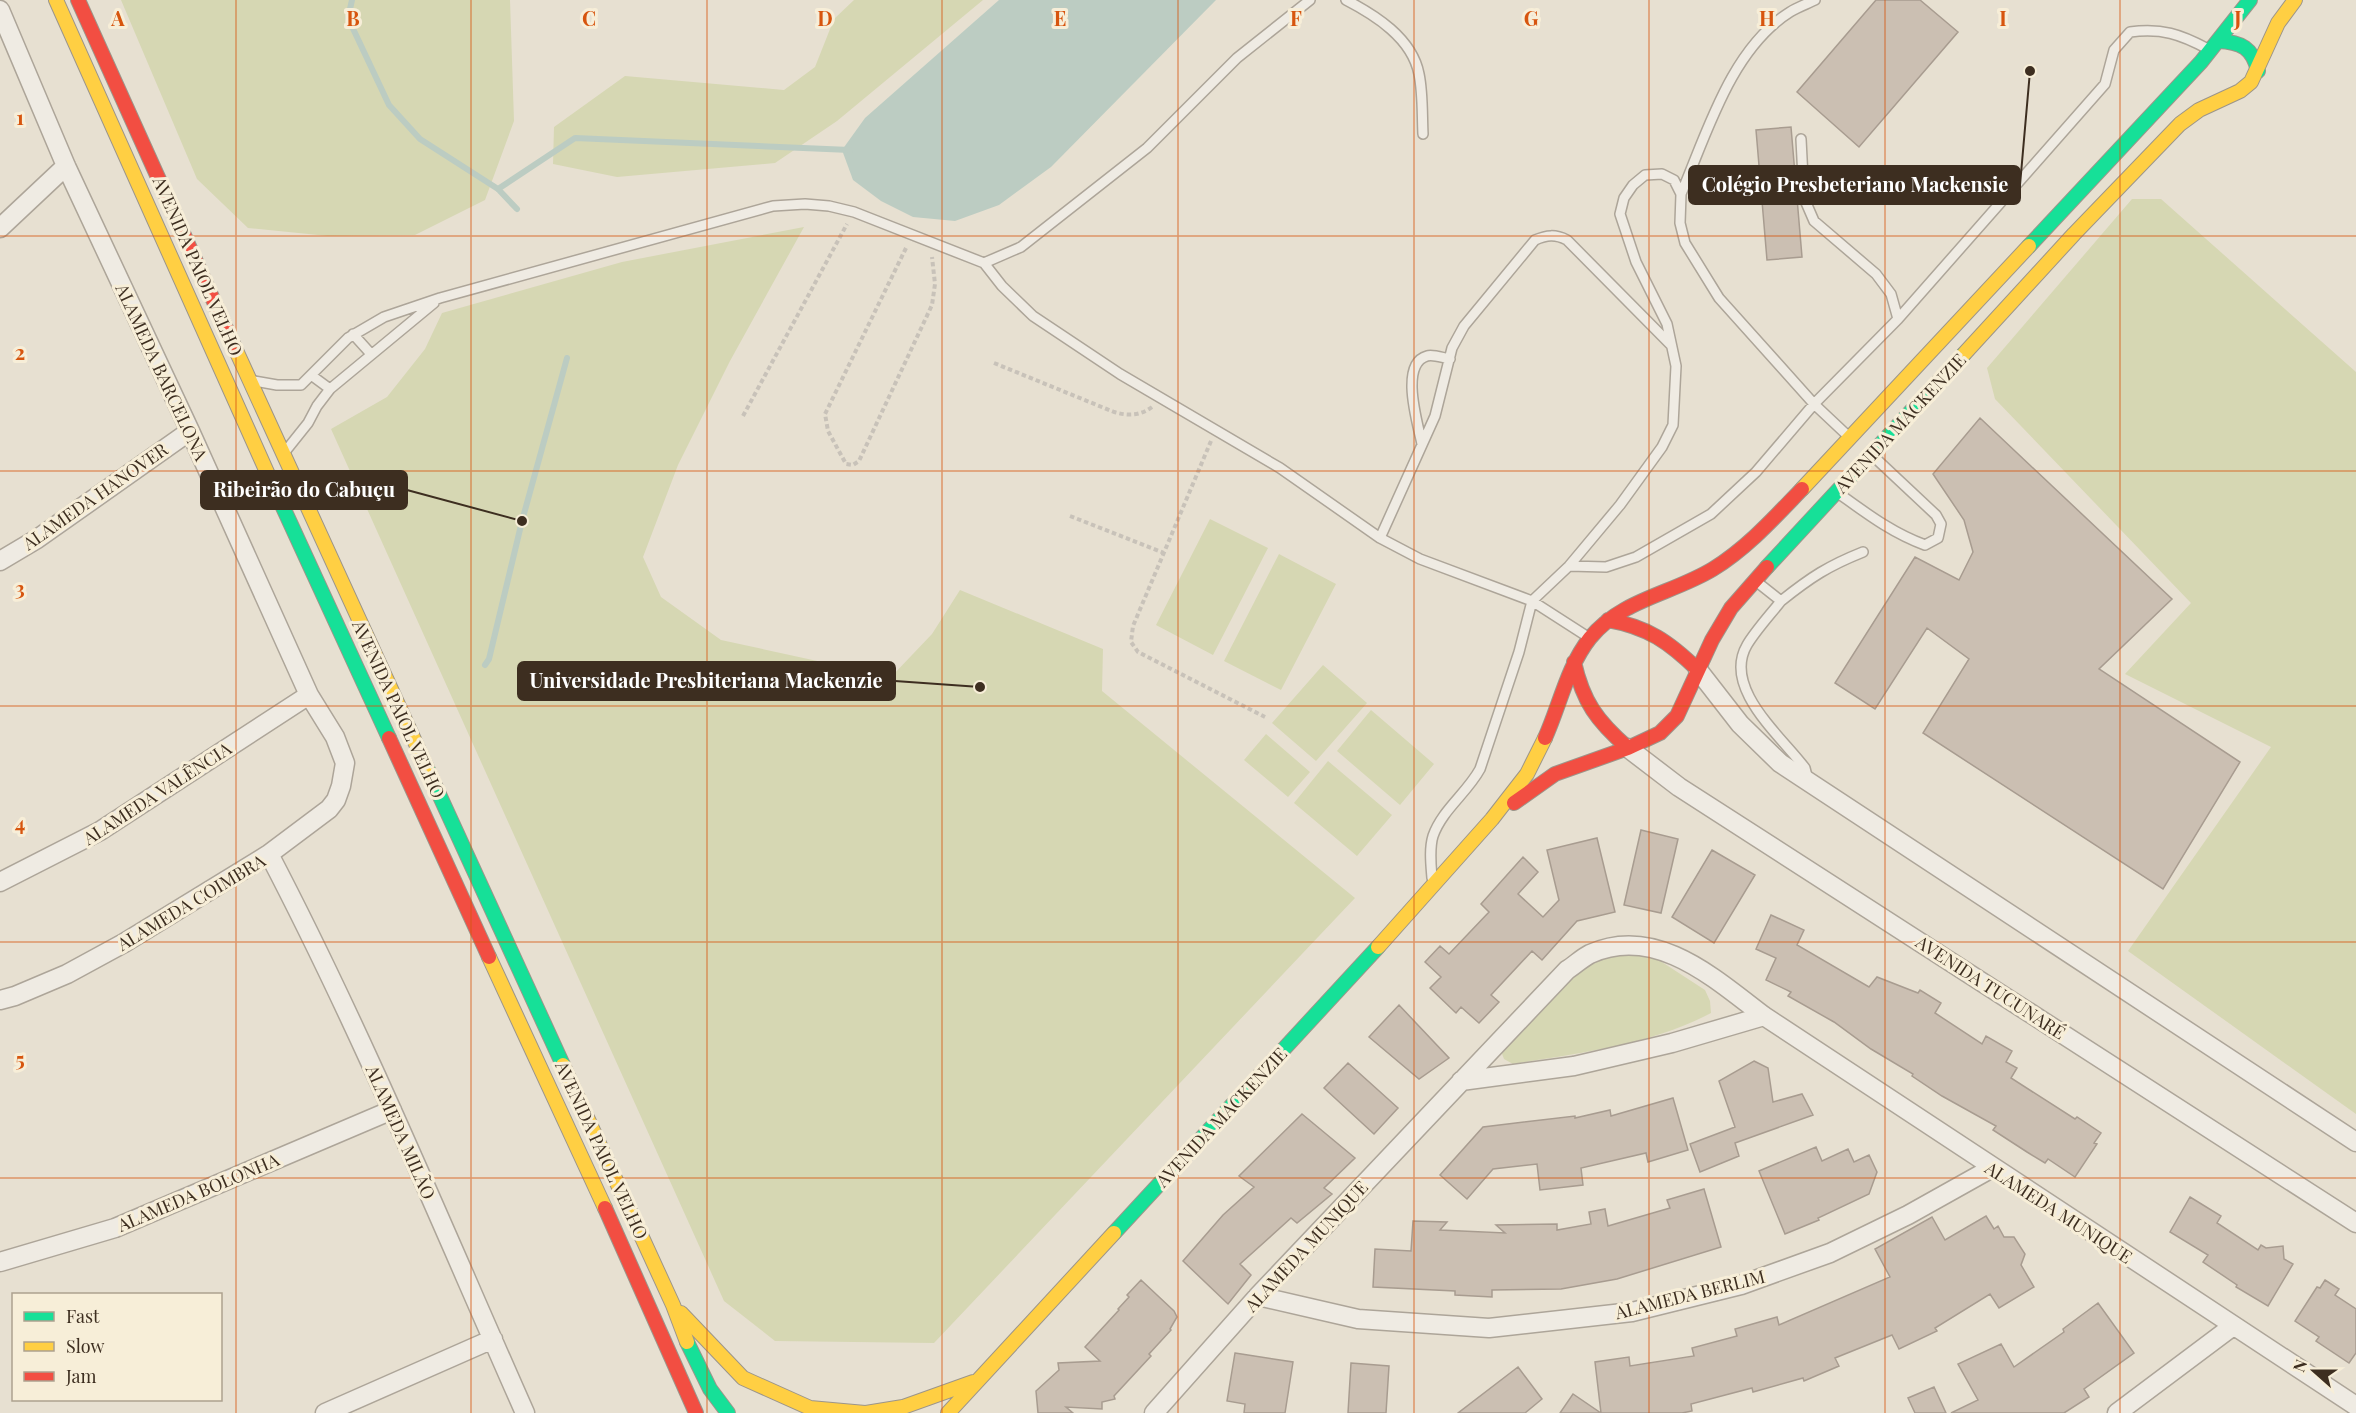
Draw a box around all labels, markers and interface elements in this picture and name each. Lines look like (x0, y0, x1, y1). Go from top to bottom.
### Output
text: A (110, 4, 125, 31)
text: B (346, 4, 360, 31)
text: C (582, 4, 596, 31)
text: D (817, 4, 833, 31)
text: E (1054, 4, 1066, 31)
text: F (1290, 4, 1302, 31)
text: G (1524, 4, 1539, 31)
text: H (1759, 4, 1775, 31)
text: I (1999, 4, 2007, 31)
text: J (2233, 4, 2242, 31)
text: 1 (16, 103, 24, 130)
callout: Colégio Presbeteriano Mackensie (1689, 166, 2020, 204)
text: Colégio Presbeteriano Mackensie (1702, 170, 2008, 197)
street label: AVENIDA PAIOL VELHO (147, 172, 248, 360)
street label: ALAMEDA BARCELONA (110, 279, 214, 465)
text: 2 (15, 338, 25, 365)
street label: AVENIDA MACKENZIE (1828, 348, 1971, 499)
street label: ALAMEDA HANOVER (17, 437, 173, 556)
callout: Ribeirão do Cabuçu (201, 471, 407, 509)
text: Ribeirão do Cabuçu (213, 475, 395, 502)
text: 3 (15, 574, 25, 601)
street label: AVENIDA PAIOL VELHO (347, 615, 451, 802)
callout: Universidade Presbiteriana Mackenzie (518, 662, 895, 700)
text: Universidade Presbiteriana Mackenzie (529, 666, 883, 693)
street label: ALAMEDA VALÊNCIA (77, 736, 236, 850)
text: 4 (15, 809, 25, 836)
street label: ALAMEDA COIMBRA (111, 848, 270, 956)
street label: AVENIDA TUCUNARÉ (1911, 929, 2070, 1044)
street label: AVENIDA MACKENZIE (1149, 1042, 1292, 1193)
text: 5 (15, 1045, 25, 1072)
street label: AVENIDA PAIOL VELHO (550, 1056, 654, 1243)
street label: ALAMEDA MILÃO (360, 1060, 441, 1203)
street label: ALAMEDA BOLONHA (113, 1147, 283, 1237)
street label: ALAMEDA MUNIQUE (1980, 1155, 2137, 1269)
street label: ALAMEDA MUNIQUE (1238, 1175, 1373, 1317)
street label: ALAMEDA BERLIM (1612, 1264, 1767, 1324)
legend (12, 1293, 222, 1401)
text: Fast (66, 1304, 100, 1328)
text: Slow (66, 1334, 104, 1358)
north arrow (2284, 1341, 2344, 1401)
text: N (2288, 1356, 2312, 1375)
text: Jam (65, 1364, 96, 1388)

